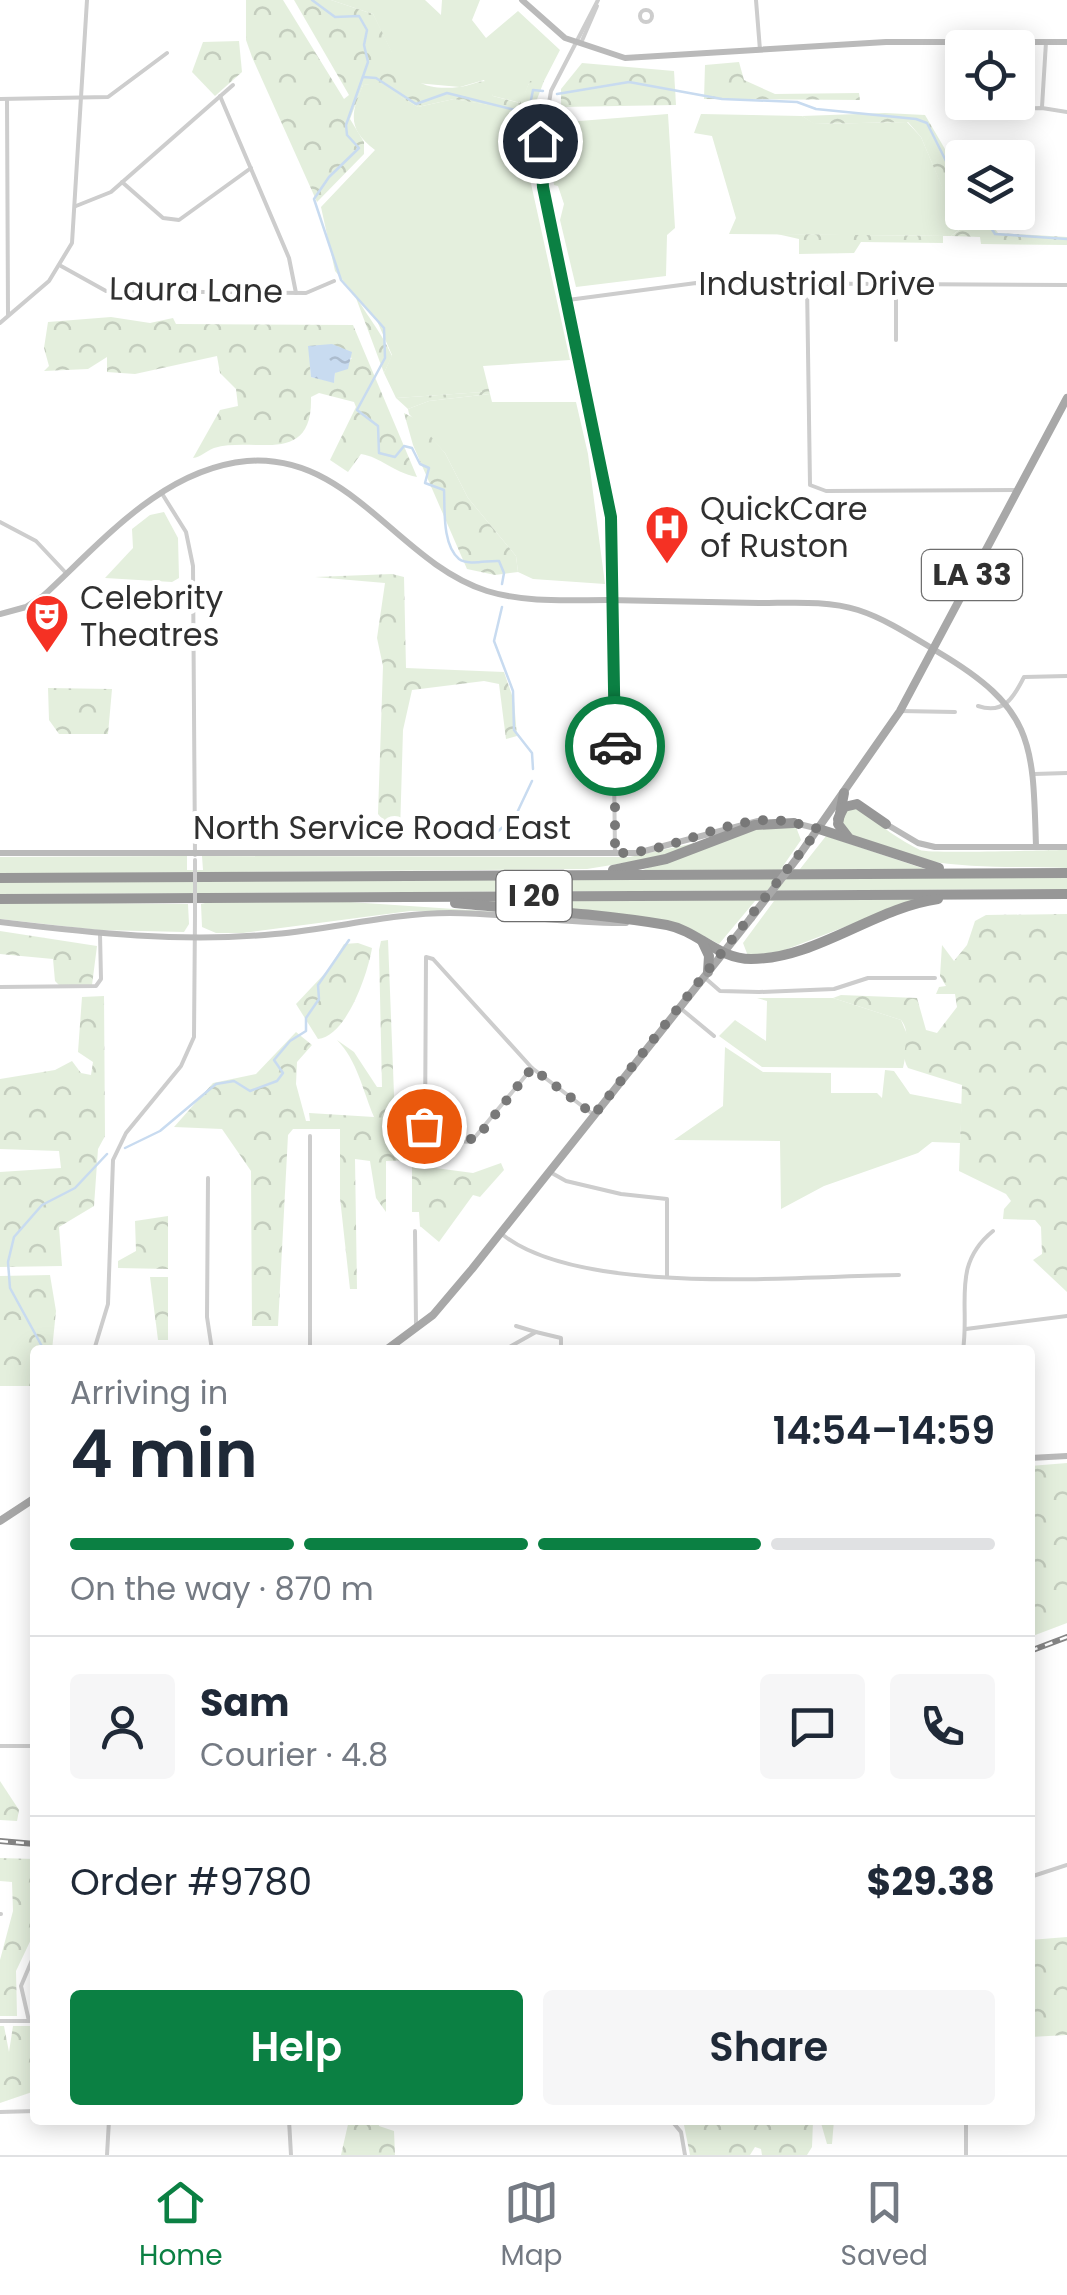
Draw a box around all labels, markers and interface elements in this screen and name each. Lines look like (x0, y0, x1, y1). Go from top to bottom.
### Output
map controls (945, 30, 1035, 230)
button: locate (945, 30, 1035, 120)
pin (498, 99, 583, 184)
icon: home (513, 114, 568, 169)
button: layers (945, 140, 1035, 230)
street label: Industrial Drive (699, 261, 935, 306)
street label: Laura Lane (109, 265, 283, 314)
place label: QuickCare of Ruston (700, 486, 868, 568)
hospital icon: QuickCare of Ruston (644, 504, 690, 565)
road number: LA 33 (922, 550, 1022, 600)
place label: Celebrity Theatres (80, 575, 223, 657)
theatre icon: Celebrity Theatres (24, 593, 70, 654)
courier (565, 696, 665, 796)
icon: car (588, 719, 643, 774)
street label: North Service Road East (193, 805, 571, 850)
road number: I 20 (496, 871, 572, 921)
pin (382, 1084, 467, 1169)
icon: bag (397, 1099, 452, 1154)
text: Arriving in (70, 1370, 228, 1415)
text: 14:54–14:59 (773, 1404, 995, 1457)
text: 4 min (70, 1409, 258, 1500)
text: On the way · 870 m (70, 1566, 374, 1611)
button: person (70, 1674, 175, 1779)
button: chat (760, 1674, 865, 1779)
button: phone (890, 1674, 995, 1779)
text: Sam (200, 1676, 289, 1729)
text: Courier · 4.8 (200, 1732, 388, 1777)
text: Order #9780 (70, 1855, 312, 1908)
text: $29.38 (867, 1855, 995, 1908)
button: Help (70, 1990, 523, 2105)
button: Share (543, 1990, 995, 2105)
tab: Home (139, 2175, 223, 2277)
tab: Map (501, 2175, 563, 2277)
tab: Saved (841, 2175, 928, 2277)

